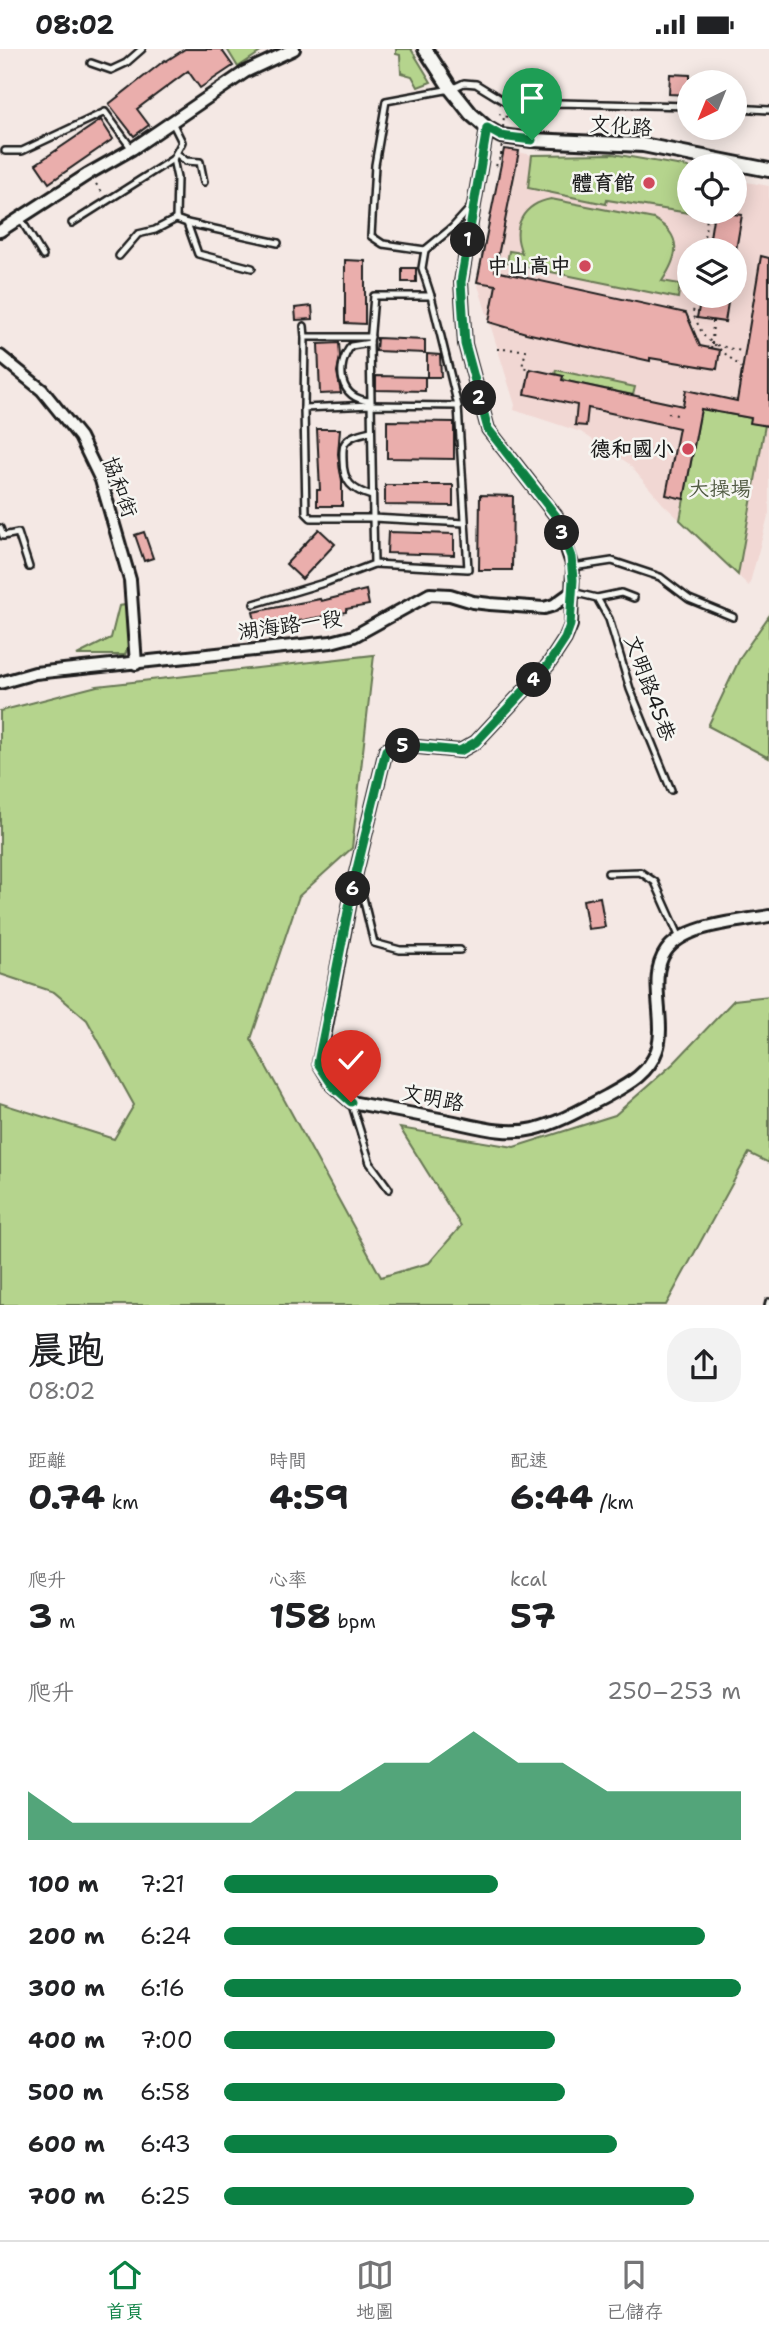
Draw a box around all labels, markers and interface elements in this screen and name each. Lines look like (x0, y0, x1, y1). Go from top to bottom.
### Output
text: 08:02 (35, 7, 114, 42)
pin (502, 68, 562, 140)
north arrow (677, 70, 747, 140)
map controls (677, 70, 747, 308)
icon: arrive (513, 79, 551, 117)
street label: 文化路 (589, 110, 653, 142)
button: locate (677, 154, 747, 224)
place label: 體育館 (572, 169, 635, 197)
marker: 體育館 (641, 175, 657, 191)
pin: 1 (450, 223, 486, 257)
text: 1 (463, 227, 472, 252)
button: layers (677, 238, 747, 308)
place label: 中山高中 (487, 252, 571, 280)
marker: 中山高中 (577, 258, 593, 274)
pin: 2 (462, 381, 496, 415)
text: 2 (472, 385, 485, 410)
place label: 德和國小 (590, 435, 674, 463)
marker: 德和國小 (680, 441, 696, 457)
street label: 協和街 (96, 453, 144, 521)
park label: 大操場 (689, 475, 752, 503)
pin: 3 (544, 515, 580, 551)
text: 3 (555, 520, 568, 545)
street label: 湖海路一段 (236, 604, 344, 646)
street label: 文明路45巷 (618, 631, 682, 745)
pin: 4 (516, 663, 552, 697)
text: 4 (527, 667, 540, 692)
pin: 5 (386, 729, 420, 763)
text: 5 (397, 733, 408, 758)
pin: 6 (336, 871, 370, 907)
text: 6 (346, 876, 359, 901)
pin (321, 1030, 381, 1102)
icon: check (332, 1041, 370, 1079)
street label: 文明路 (399, 1078, 467, 1118)
text: 晨跑 (28, 1324, 104, 1375)
button: share (667, 1328, 741, 1402)
text: 08:02 (28, 1376, 95, 1406)
text: 距離 (28, 1448, 66, 1473)
text: 時間 (269, 1448, 307, 1473)
text: 配速 (510, 1448, 548, 1473)
text: 0.74 (28, 1473, 105, 1520)
text: 4:59 (269, 1473, 349, 1520)
text: 6:44 (510, 1473, 593, 1520)
text: km (105, 1490, 139, 1515)
text: /km (593, 1490, 634, 1515)
text: 爬升 (28, 1567, 66, 1592)
text: 心率 (269, 1567, 307, 1592)
text: kcal (510, 1567, 547, 1592)
text: 3 (28, 1592, 53, 1639)
text: 158 (269, 1592, 331, 1639)
text: 57 (510, 1592, 556, 1639)
text: m (53, 1609, 75, 1634)
text: bpm (331, 1609, 376, 1634)
text: 250–253 m (607, 1676, 741, 1706)
text: 爬升 (28, 1677, 74, 1707)
text: 100 m (28, 1869, 99, 1899)
text: 7:21 (140, 1869, 185, 1899)
text: 200 m (28, 1921, 105, 1951)
text: 6:24 (140, 1921, 191, 1951)
text: 300 m (28, 1973, 105, 2003)
text: 6:16 (140, 1973, 185, 2003)
text: 400 m (28, 2025, 105, 2055)
text: 7:00 (140, 2025, 193, 2055)
text: 500 m (28, 2077, 103, 2107)
text: 6:58 (140, 2077, 191, 2107)
text: 600 m (28, 2129, 105, 2159)
text: 6:43 (140, 2129, 191, 2159)
text: 700 m (28, 2181, 105, 2211)
text: 6:25 (140, 2181, 190, 2211)
tab: 首頁 (106, 2256, 144, 2324)
tab: 地圖 (356, 2256, 394, 2324)
tab: 已儲存 (606, 2256, 663, 2324)

